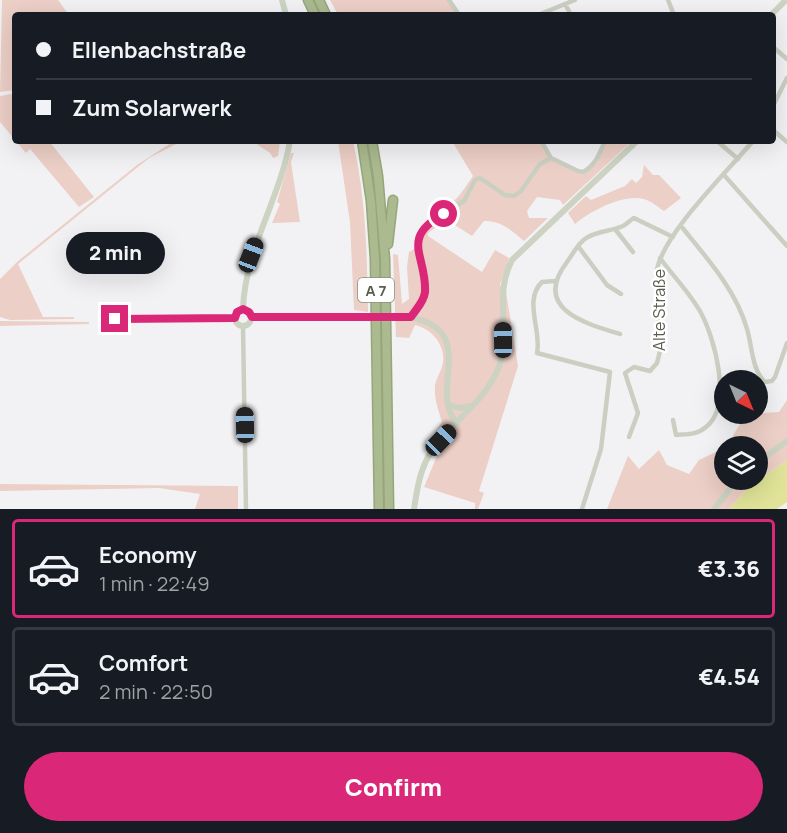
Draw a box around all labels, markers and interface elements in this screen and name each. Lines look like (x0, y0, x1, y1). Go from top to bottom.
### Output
text: Ellenbachstraße (72, 35, 246, 65)
text: Zum Solarwerk (72, 93, 231, 123)
route start (430, 200, 457, 227)
callout: 2 min (66, 232, 164, 274)
car (236, 235, 266, 275)
text: 2 min (89, 239, 142, 266)
street label: Alte Straße (648, 269, 670, 351)
road number: A 7 (358, 278, 394, 302)
route end (101, 305, 128, 332)
car (494, 322, 512, 358)
north arrow (714, 370, 768, 424)
map controls (714, 370, 768, 490)
car (236, 407, 254, 443)
car (422, 421, 460, 459)
button: layers (714, 436, 768, 490)
text: Economy (99, 540, 197, 570)
icon: car (27, 542, 81, 596)
text: €3.36 (698, 554, 760, 584)
text: 1 min · 22:49 (99, 570, 210, 597)
text: Comfort (99, 648, 188, 678)
icon: car (27, 650, 81, 704)
text: €4.54 (699, 662, 760, 692)
text: 2 min · 22:50 (99, 678, 213, 705)
button: Confirm (24, 752, 763, 821)

